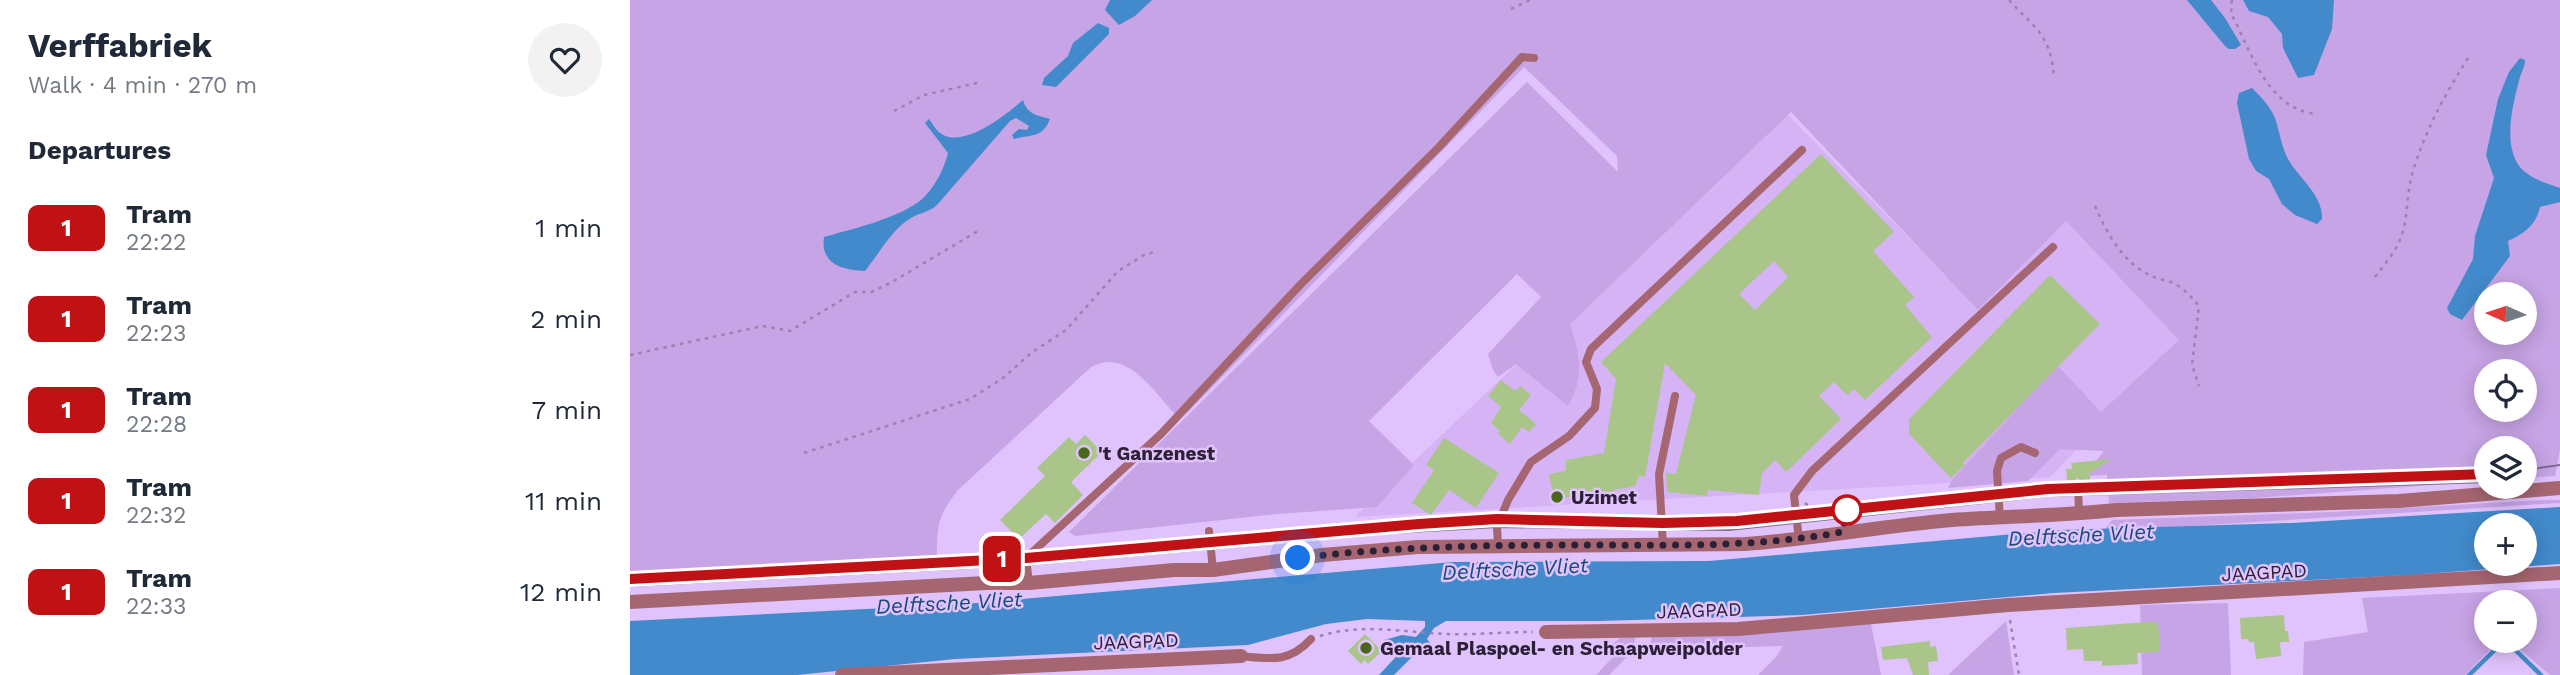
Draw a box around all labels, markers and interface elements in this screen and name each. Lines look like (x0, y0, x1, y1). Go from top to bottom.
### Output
button: heart (528, 23, 602, 97)
text: Verffabriek (28, 26, 212, 65)
text: Walk · 4 min · 270 m (28, 72, 257, 99)
text: Departures (28, 135, 171, 165)
text: Tram (126, 199, 192, 229)
text: 1 min (535, 213, 602, 243)
text: 1 (61, 214, 72, 242)
text: 22:22 (126, 229, 186, 256)
north arrow (2474, 282, 2538, 345)
map controls (2474, 282, 2537, 653)
text: Tram (126, 290, 192, 320)
text: 2 min (530, 304, 602, 334)
text: 1 (61, 305, 72, 333)
text: 22:23 (126, 320, 186, 347)
button: locate (2474, 359, 2537, 422)
text: Tram (126, 381, 192, 411)
text: 7 min (532, 395, 602, 425)
text: 1 (61, 396, 72, 424)
text: 22:28 (126, 411, 187, 438)
button: layers (2474, 436, 2537, 499)
place label: 't Ganzenest (1098, 442, 1216, 465)
marker: 't Ganzenest (1076, 445, 1092, 461)
text: Tram (126, 472, 192, 502)
text: 11 min (525, 486, 602, 516)
place label: Uzimet (1571, 486, 1638, 509)
text: 1 (61, 487, 72, 515)
marker: Uzimet (1549, 489, 1565, 505)
unlabelled marker (1832, 495, 1862, 525)
text: 22:32 (126, 502, 186, 529)
button: + (2474, 513, 2537, 576)
water label: Delftsche Vliet (2007, 518, 2155, 551)
line badge: 1 (979, 536, 1025, 582)
your location (1280, 540, 1315, 575)
text: 1 (997, 545, 1007, 573)
water label: Delftsche Vliet (1441, 552, 1589, 585)
street label: JAAGPAD (2221, 559, 2307, 586)
text: Tram (126, 563, 192, 593)
text: 12 min (520, 577, 602, 607)
text: 1 (61, 578, 72, 606)
water label: Delftsche Vliet (875, 586, 1023, 619)
button: − (2474, 590, 2537, 653)
text: 22:33 (126, 593, 186, 620)
street label: JAAGPAD (1656, 598, 1742, 623)
street label: JAAGPAD (1093, 629, 1179, 654)
place label: Gemaal Plaspoel- en Schaapweipolder (1380, 637, 1744, 660)
marker: Gemaal Plaspoel- en Schaapweipolder (1358, 640, 1374, 656)

